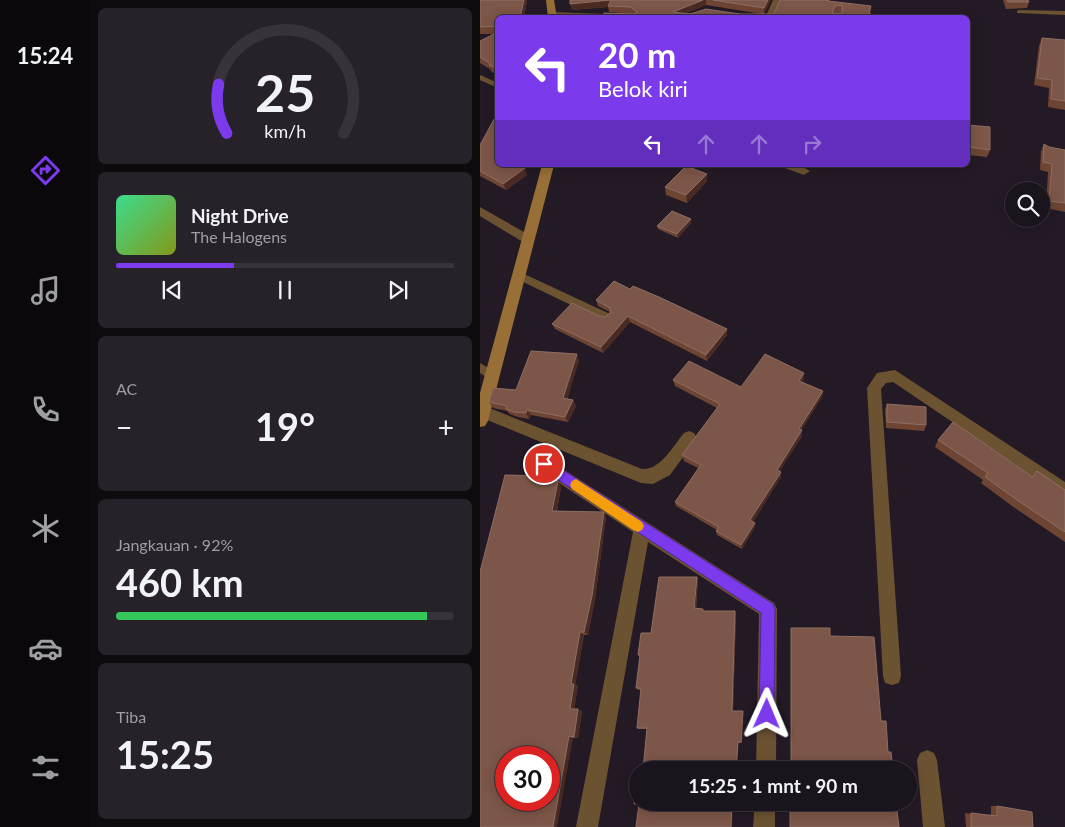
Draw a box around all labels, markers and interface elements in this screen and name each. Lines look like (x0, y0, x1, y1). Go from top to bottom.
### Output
text: 20 m (598, 33, 676, 75)
icon: left (515, 35, 580, 100)
text: 15:24 (17, 42, 73, 69)
text: 25 (255, 61, 315, 123)
text: Belok kiri (598, 75, 688, 102)
text: km/h (264, 120, 306, 142)
icon: left (639, 130, 667, 158)
icon: ahead (692, 130, 720, 158)
icon: ahead (745, 130, 773, 158)
icon: right (798, 130, 826, 158)
icon: directions (28, 153, 63, 188)
map controls (1005, 182, 1050, 227)
button: search (1005, 182, 1050, 227)
text: Night Drive (191, 204, 289, 227)
text: The Halogens (191, 227, 287, 246)
icon: music (28, 273, 63, 308)
icon: previous (158, 276, 186, 304)
icon: pause (271, 276, 299, 304)
icon: next (384, 276, 412, 304)
text: AC (116, 379, 137, 398)
icon: phone (28, 392, 63, 427)
text: 19° (255, 403, 315, 449)
text: − (116, 410, 132, 444)
text: + (438, 410, 454, 444)
pin (523, 443, 565, 485)
icon: arrive (530, 450, 558, 478)
icon: climate (28, 511, 63, 546)
text: Jangkauan · 92% (116, 535, 233, 554)
text: 460 km (116, 559, 244, 605)
icon: car (28, 631, 63, 666)
position arrow (740, 687, 792, 739)
text: Tiba (116, 707, 146, 726)
text: 15:25 (116, 731, 214, 777)
speed limit sign: 30 (495, 746, 560, 811)
icon: filters (28, 750, 63, 785)
text: 15:25 · 1 mnt · 90 m (688, 774, 858, 797)

